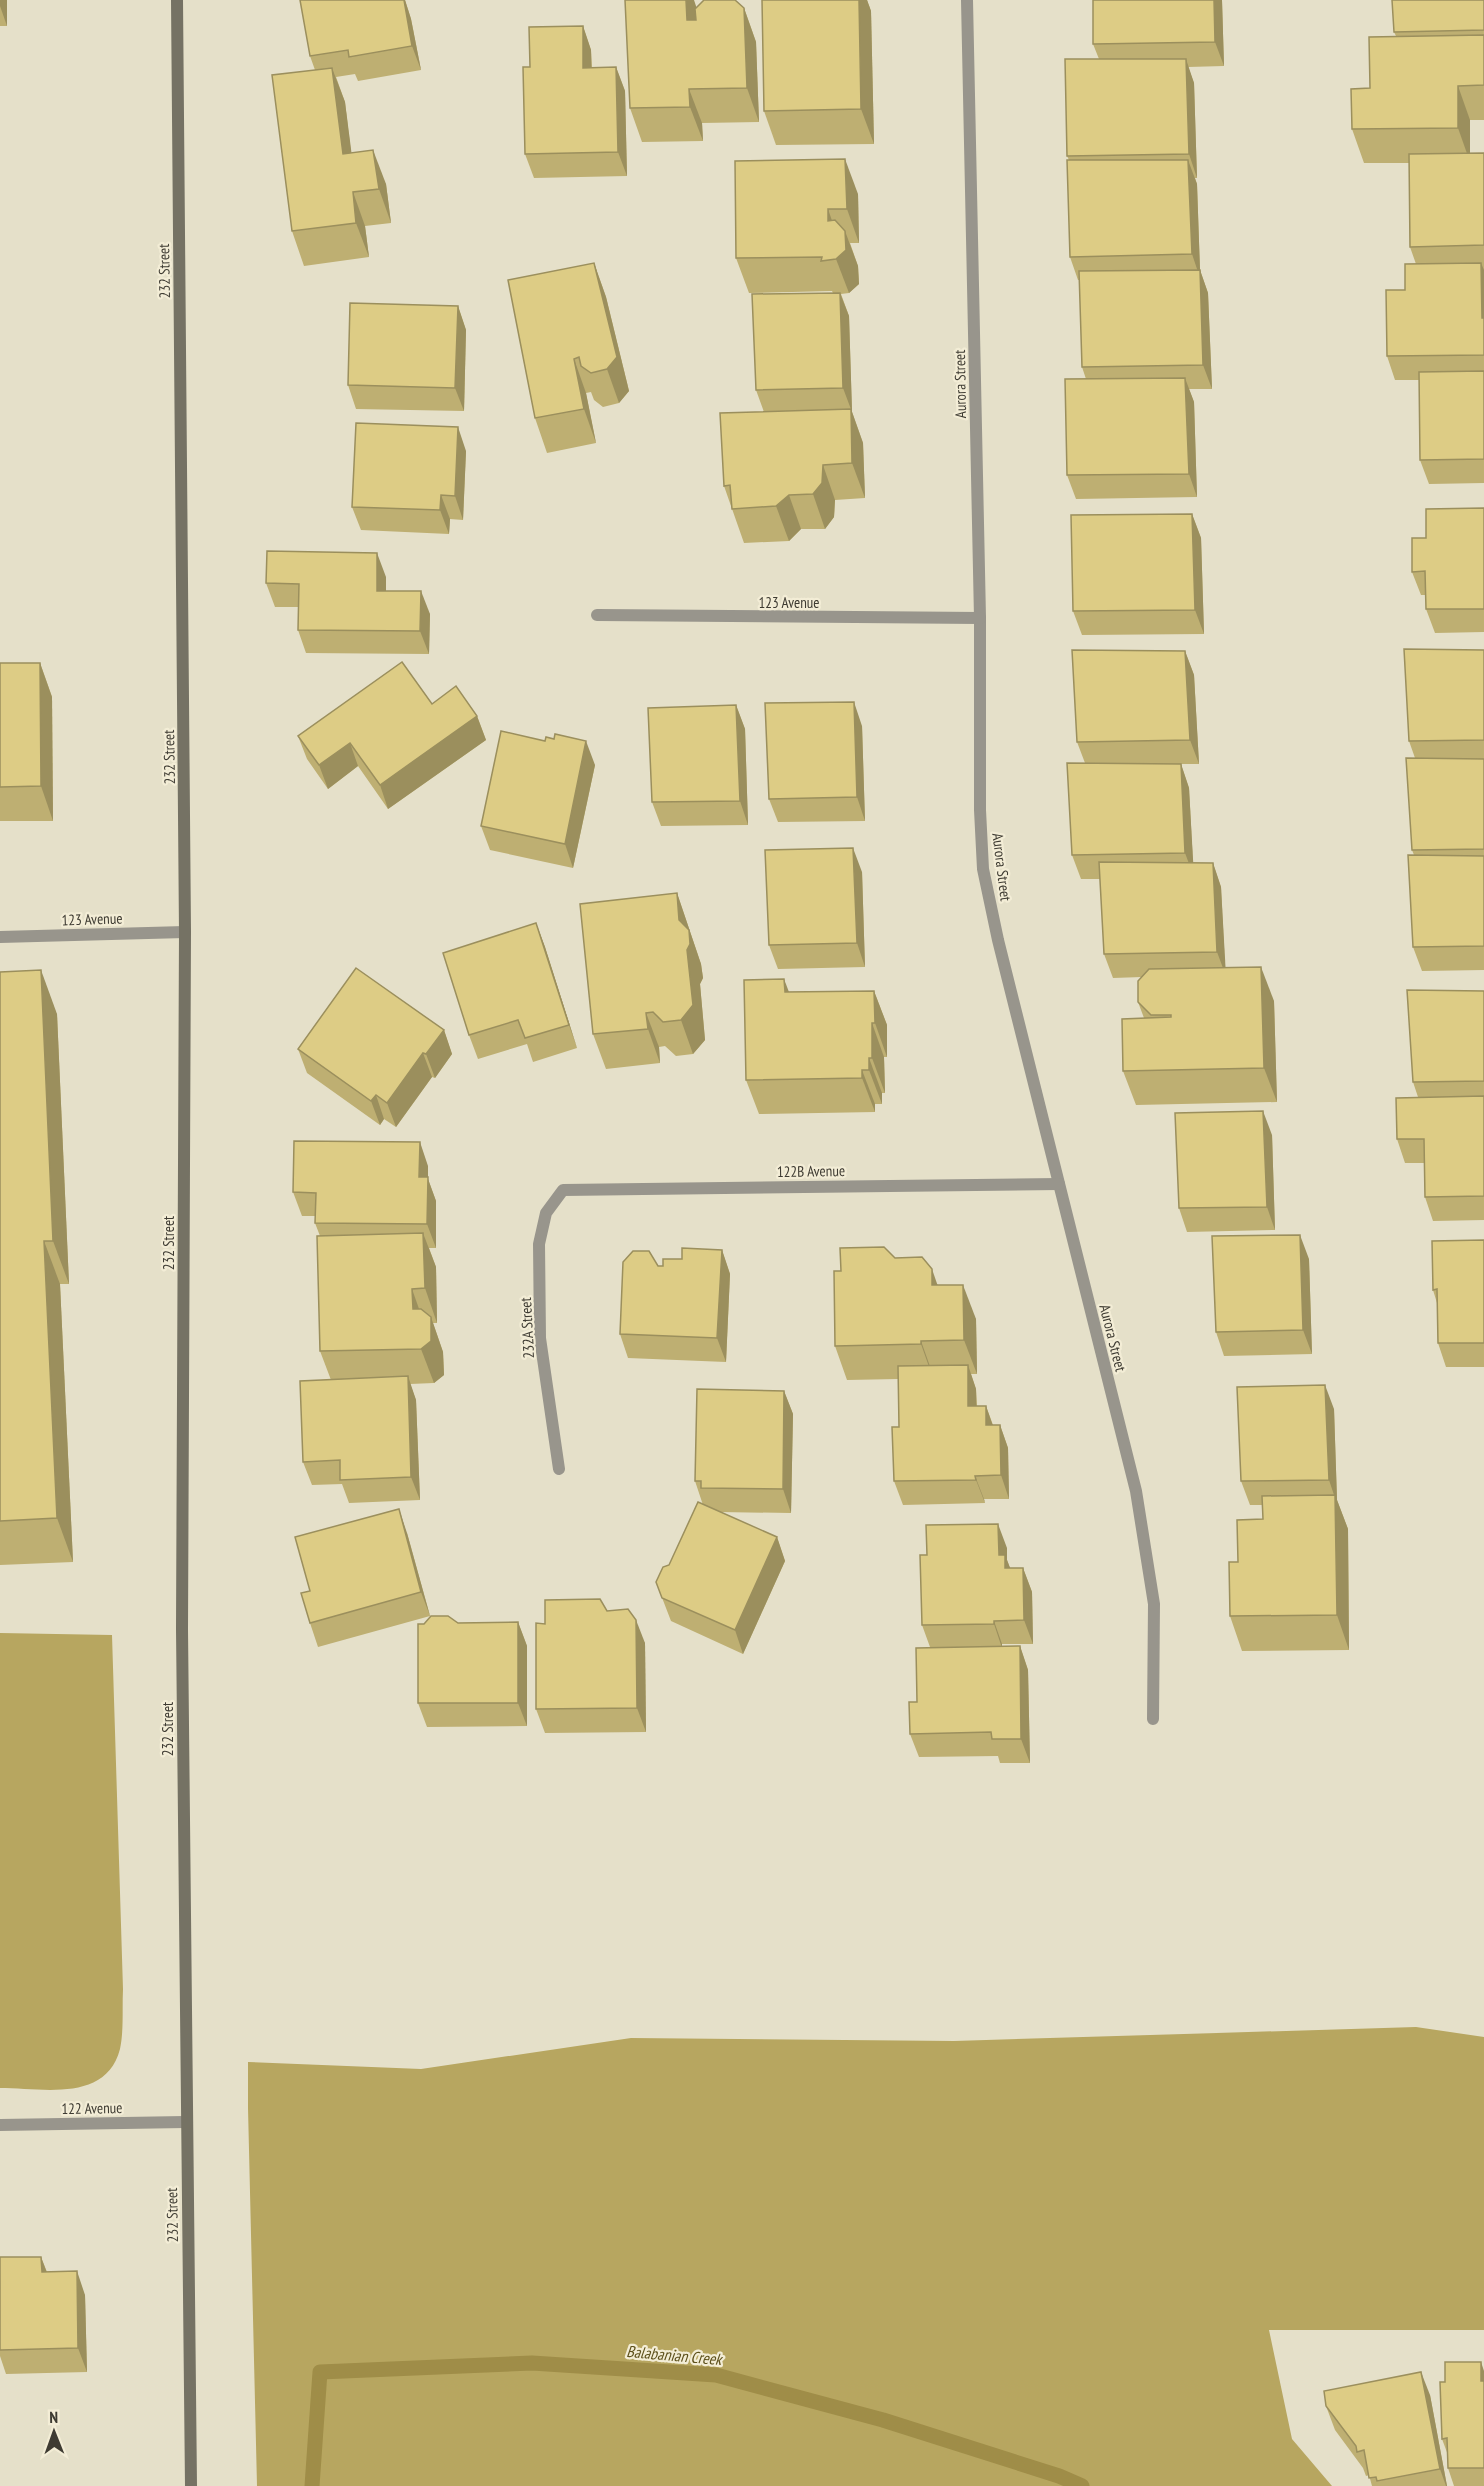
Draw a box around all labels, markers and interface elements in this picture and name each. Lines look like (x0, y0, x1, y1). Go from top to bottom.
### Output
street label: 232 Street (154, 244, 174, 298)
street label: Aurora Street (950, 350, 970, 418)
street label: 123 Avenue (759, 593, 819, 612)
street label: 232 Street (159, 730, 179, 784)
street label: Aurora Street (988, 832, 1016, 902)
street label: 123 Avenue (61, 908, 123, 930)
street label: 122B Avenue (777, 1161, 845, 1181)
street label: 232 Street (159, 1216, 178, 1270)
street label: 232A Street (516, 1297, 538, 1359)
street label: Aurora Street (1095, 1302, 1131, 1374)
street label: 232 Street (158, 1702, 177, 1756)
street label: 122 Avenue (61, 2098, 123, 2118)
street label: 232 Street (162, 2188, 182, 2242)
water label: Balabanian Creek (626, 2341, 724, 2369)
north arrow (24, 2402, 84, 2462)
text: N (49, 2407, 58, 2427)

